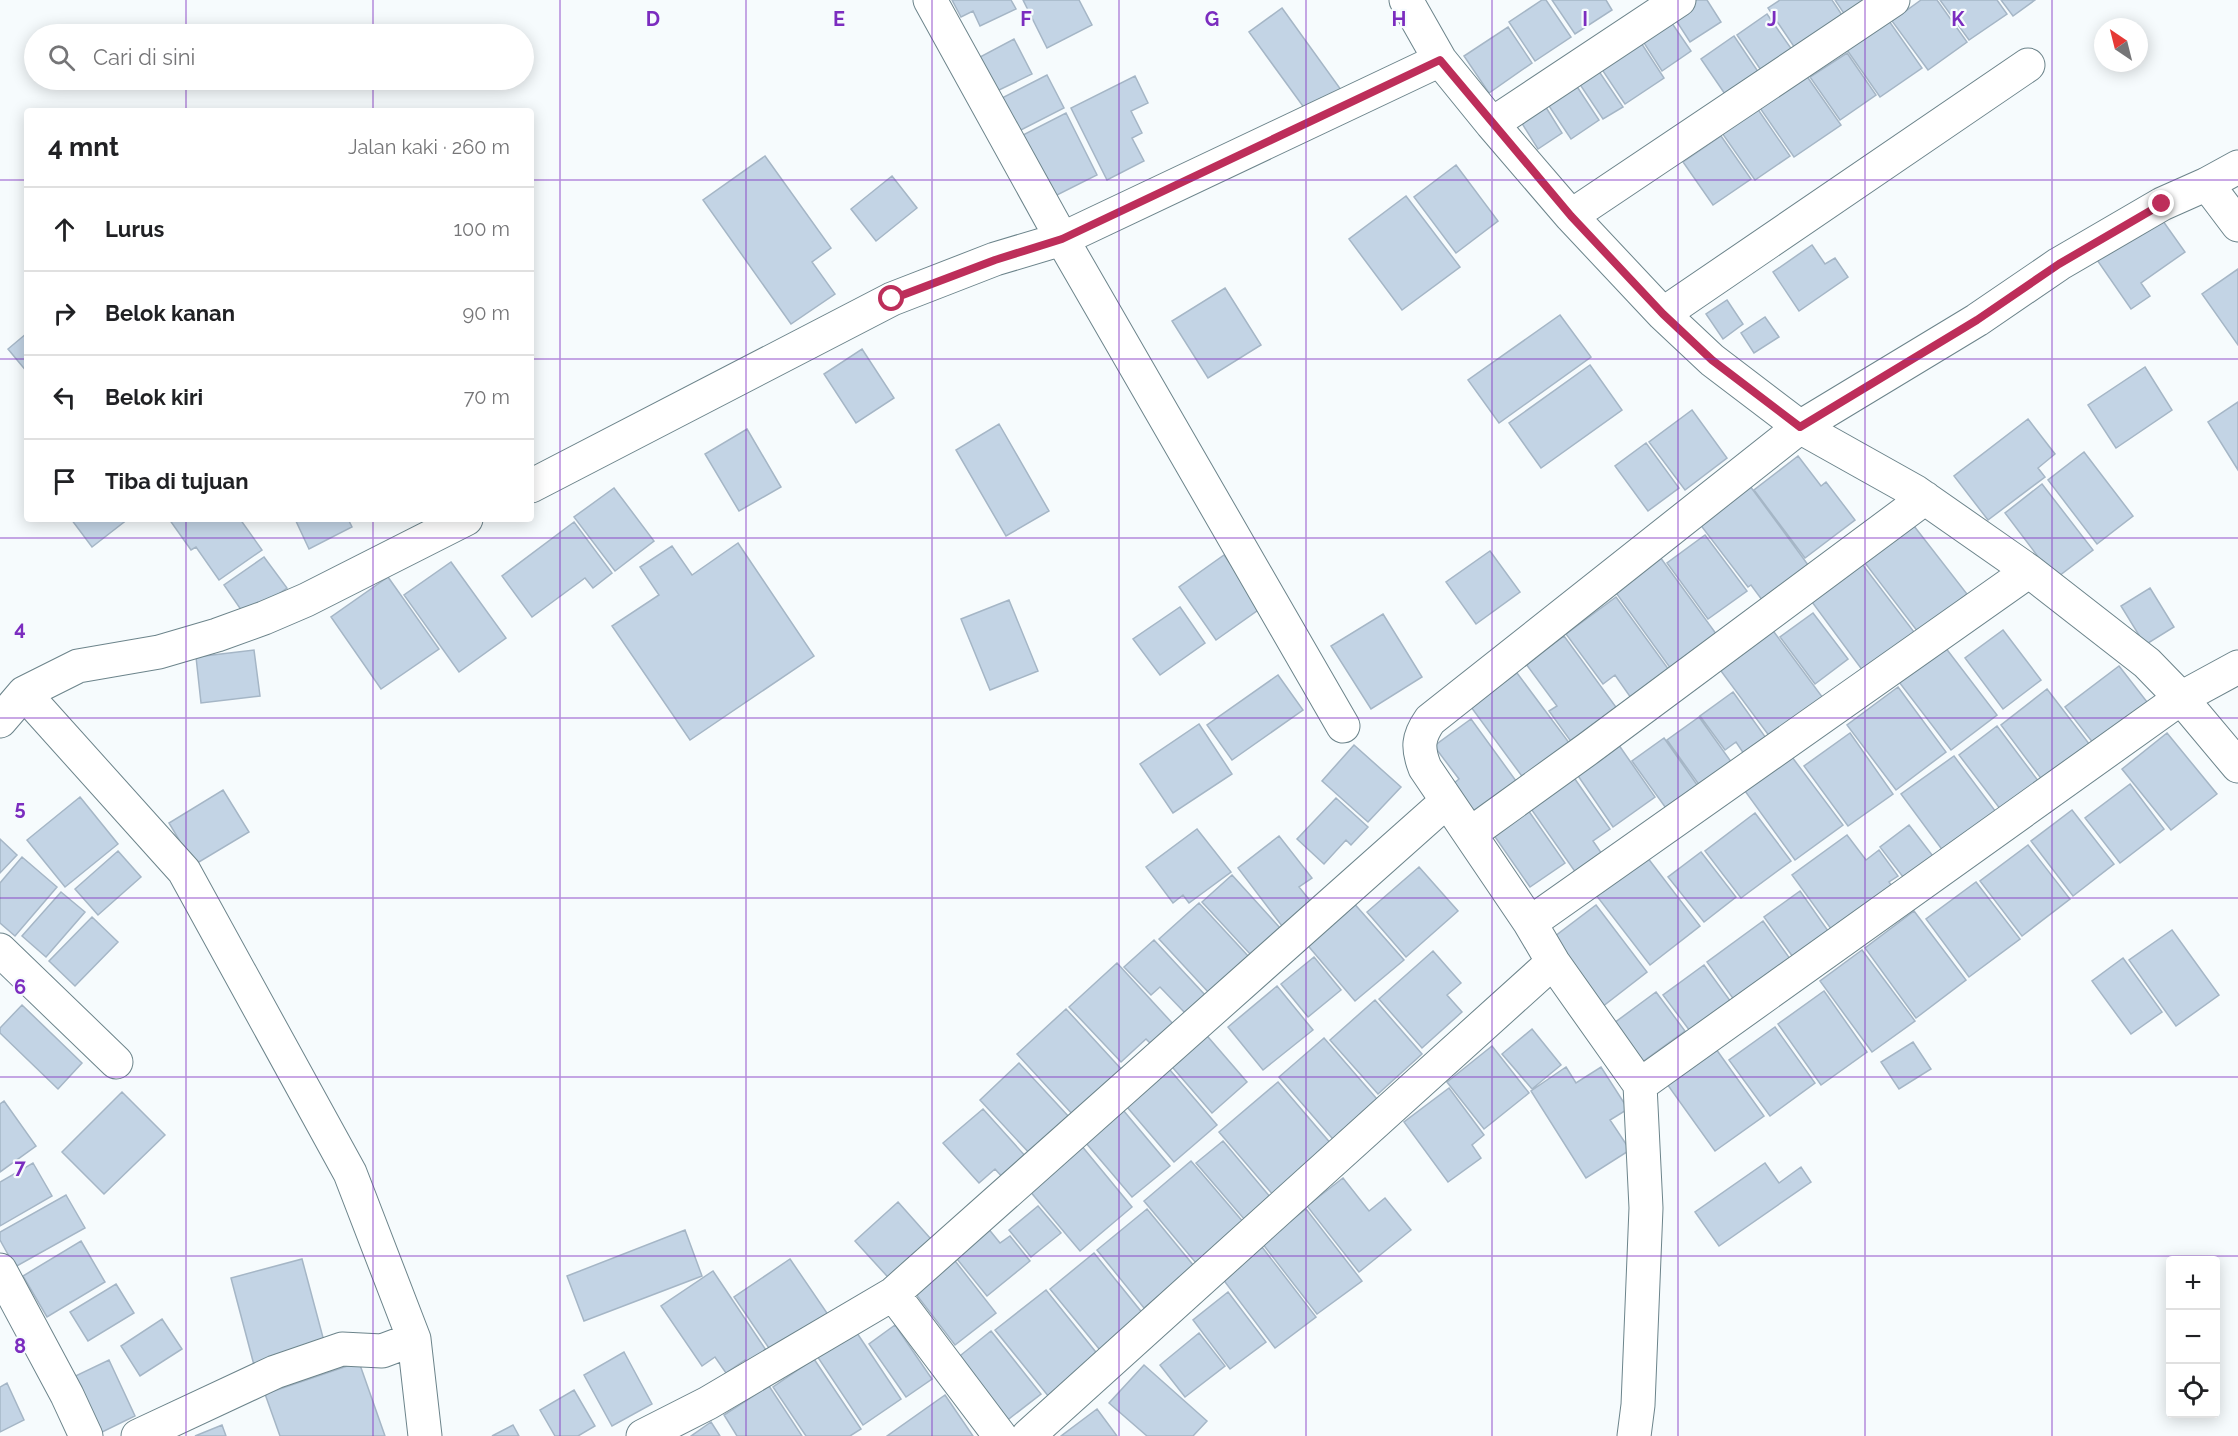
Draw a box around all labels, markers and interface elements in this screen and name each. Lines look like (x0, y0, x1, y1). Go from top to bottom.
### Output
text: D (646, 7, 660, 31)
text: E (833, 7, 845, 31)
text: F (1020, 7, 1032, 31)
text: G (1205, 7, 1219, 31)
text: H (1392, 7, 1406, 31)
text: I (1582, 7, 1588, 31)
text: J (1767, 7, 1777, 31)
text: K (1951, 7, 1965, 31)
north arrow (2094, 18, 2148, 72)
search box (24, 24, 534, 90)
icon: search (45, 41, 78, 74)
text: Cari di sini (93, 44, 195, 70)
text: 4 mnt (48, 132, 119, 162)
text: Jalan kaki · 260 m (348, 135, 510, 159)
route end (2148, 190, 2174, 216)
icon: ahead (48, 213, 81, 246)
text: Lurus (105, 216, 164, 242)
text: 100 m (453, 217, 510, 241)
route start (878, 285, 904, 311)
icon: right (48, 297, 81, 330)
text: Belok kanan (105, 300, 235, 326)
text: 90 m (463, 301, 510, 325)
icon: left (48, 381, 81, 414)
text: Belok kiri (105, 384, 203, 410)
text: 70 m (464, 385, 510, 409)
icon: arrive (48, 465, 81, 498)
text: Tiba di tujuan (105, 468, 248, 494)
text: 4 (14, 616, 26, 640)
text: 5 (14, 796, 26, 820)
text: 6 (14, 975, 26, 999)
text: 7 (14, 1155, 26, 1179)
map controls (2166, 1256, 2220, 1418)
button: + (2166, 1256, 2220, 1310)
button: − (2166, 1310, 2220, 1364)
text: 8 (14, 1334, 26, 1358)
button: locate (2166, 1364, 2220, 1418)

